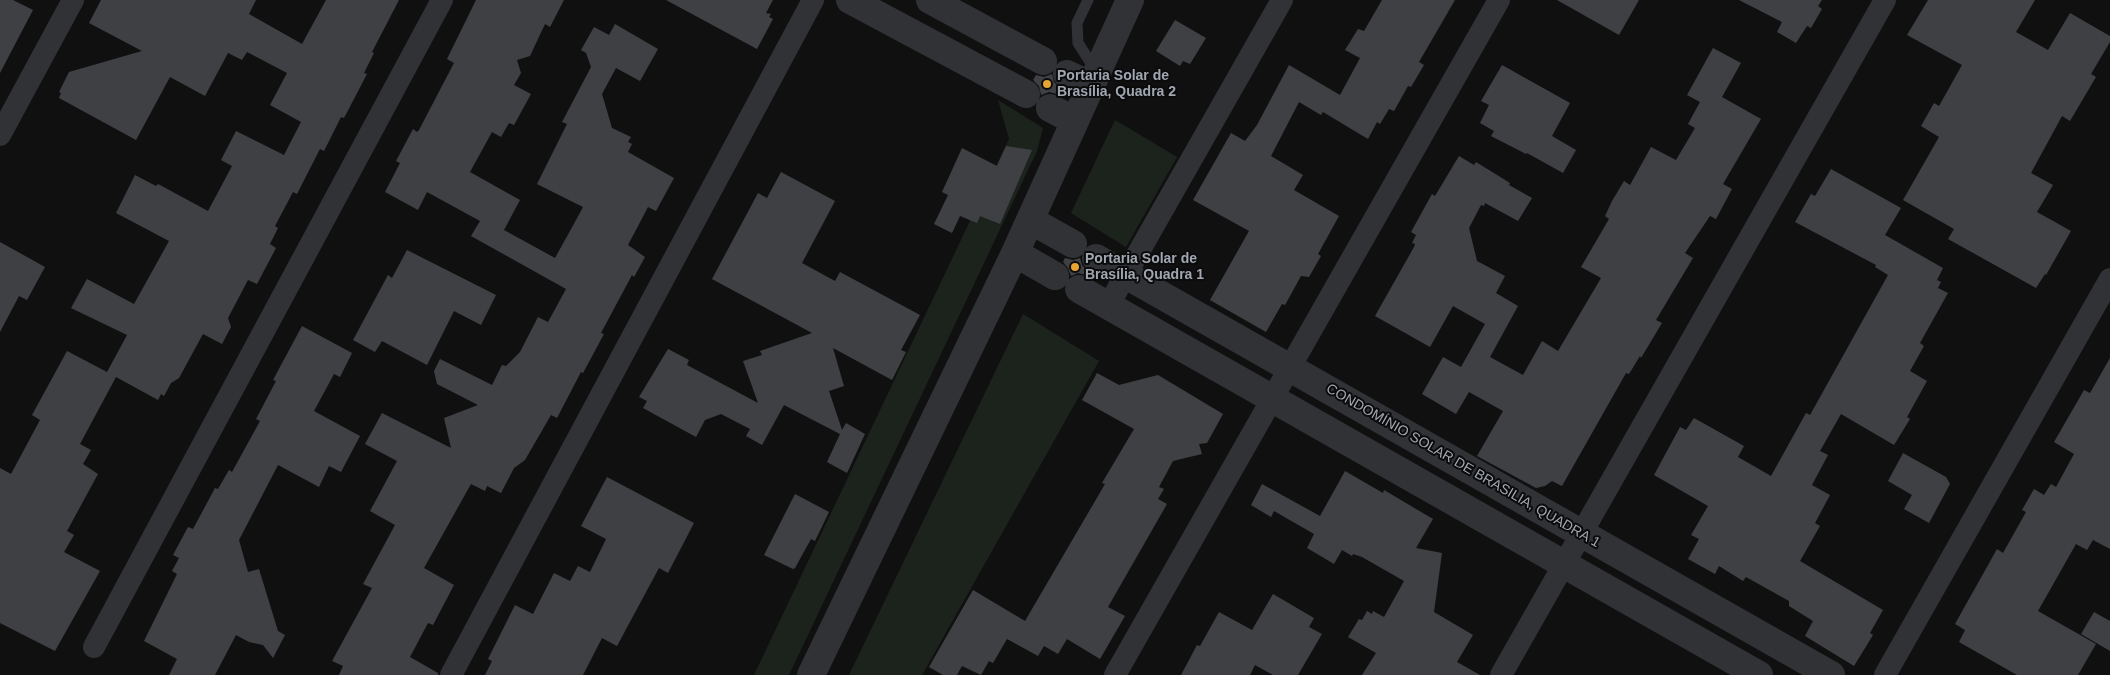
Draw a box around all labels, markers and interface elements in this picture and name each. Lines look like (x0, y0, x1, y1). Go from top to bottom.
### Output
place label: Portaria Solar de Brasília, Quadra 2 (1057, 68, 1176, 100)
marker: Portaria Solar de Brasília, Quadra 2 (1041, 78, 1053, 90)
place label: Portaria Solar de Brasília, Quadra 1 (1085, 251, 1204, 284)
marker: Portaria Solar de Brasília, Quadra 1 (1069, 261, 1081, 273)
street label: CONDOMÍNIO SOLAR DE BRASILIA, QUADRA 1 (1323, 380, 1603, 552)

